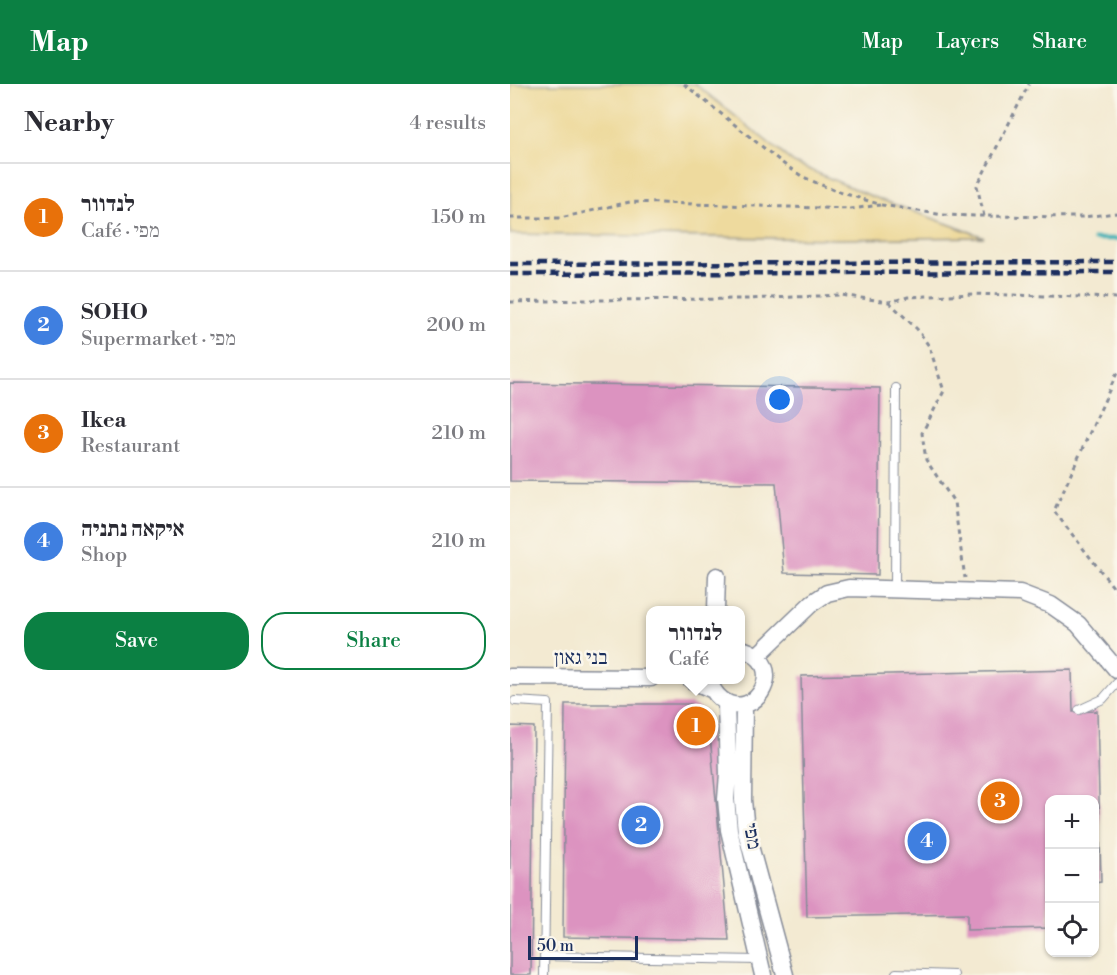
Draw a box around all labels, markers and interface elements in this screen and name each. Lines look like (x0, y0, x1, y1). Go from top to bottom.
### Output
text: Map (30, 25, 89, 60)
text: Map (862, 29, 903, 55)
text: Layers (936, 29, 999, 55)
text: Share (1032, 29, 1087, 55)
text: Nearby (24, 107, 114, 139)
text: 4 results (409, 111, 486, 136)
text: לנדוור (81, 191, 135, 218)
text: 1 (39, 205, 48, 230)
text: 150 m (431, 205, 486, 230)
text: Café · מפי (81, 219, 160, 244)
text: SOHO (81, 299, 148, 326)
text: 2 (37, 313, 50, 338)
text: 200 m (426, 313, 486, 338)
text: Supermarket · מפי (81, 327, 236, 352)
your location (765, 385, 794, 414)
text: Ikea (81, 407, 126, 434)
text: 3 (37, 421, 50, 446)
text: 210 m (431, 421, 486, 446)
text: Restaurant (81, 434, 180, 459)
text: איקאה נתניה (81, 516, 185, 543)
text: 4 (37, 529, 50, 554)
text: 210 m (431, 529, 486, 554)
text: Shop (81, 543, 127, 568)
popup (646, 606, 745, 684)
button: Save (24, 612, 249, 670)
button: Share (261, 612, 486, 670)
text: לנדוור (669, 620, 722, 647)
street label: בני גאון (554, 646, 608, 671)
text: Café (669, 647, 709, 672)
pin: 1 (676, 704, 716, 748)
pin: 3 (980, 778, 1020, 824)
map controls (1045, 795, 1099, 957)
button: + (1045, 795, 1099, 849)
pin: 2 (622, 802, 660, 848)
pin: 4 (908, 818, 946, 864)
street label: מפי (737, 821, 766, 852)
button: − (1045, 849, 1099, 903)
button: locate (1045, 903, 1099, 957)
scale bar (528, 933, 638, 960)
text: 50 m (537, 936, 574, 956)

